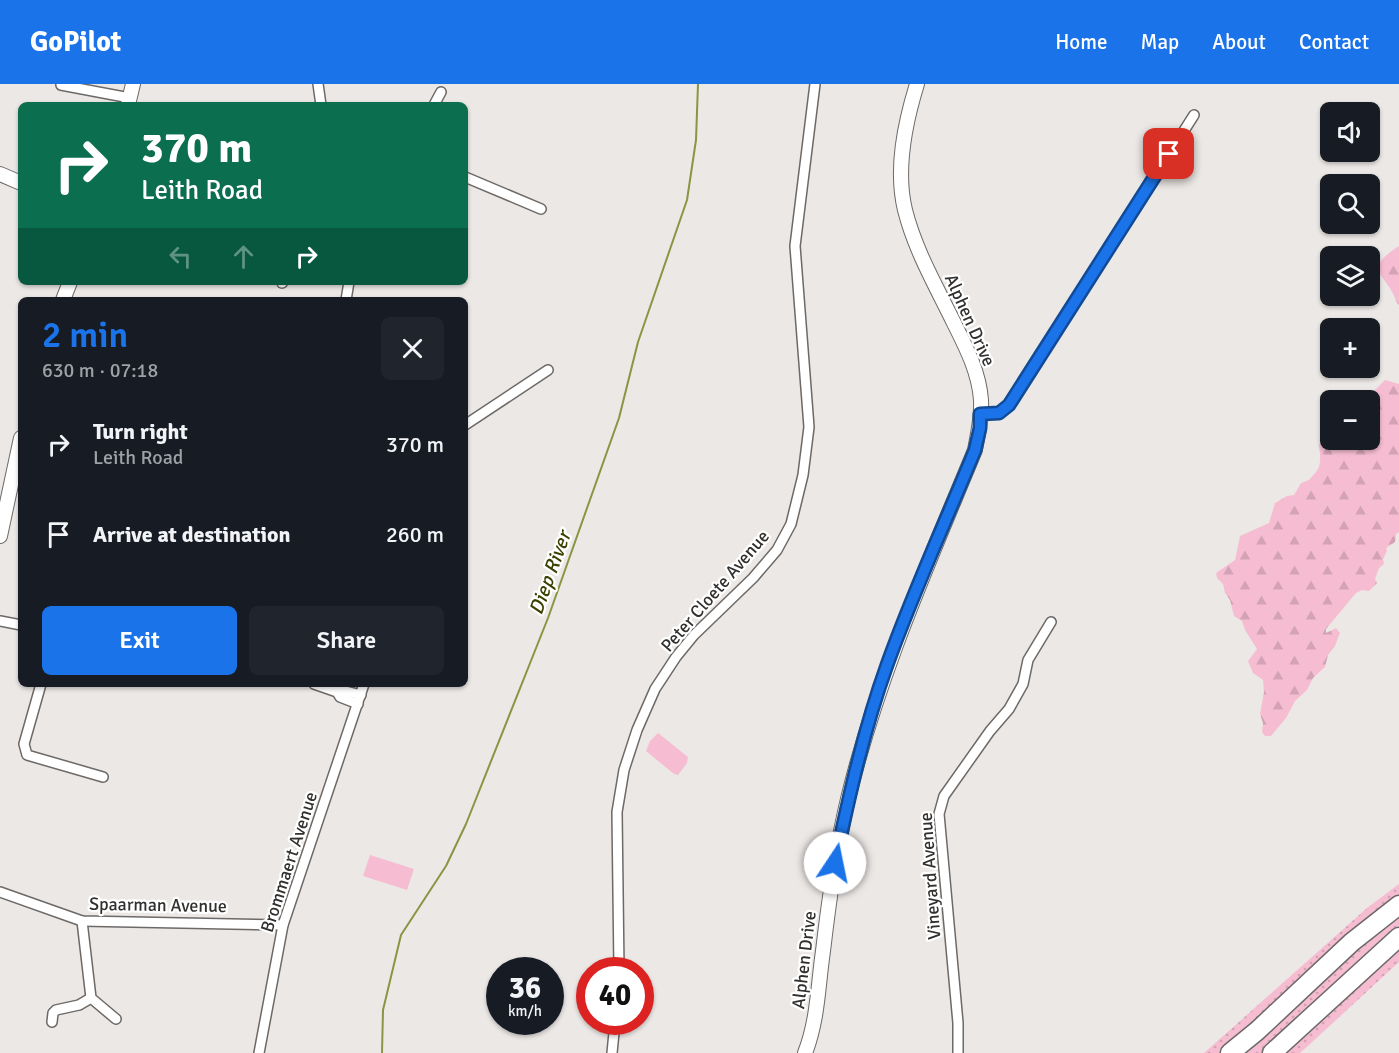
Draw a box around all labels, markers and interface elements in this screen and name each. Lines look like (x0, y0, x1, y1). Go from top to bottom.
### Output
text: GoPilot (30, 25, 121, 59)
text: Home (1055, 29, 1108, 55)
text: Map (1141, 29, 1179, 55)
text: About (1212, 29, 1266, 55)
text: Contact (1299, 29, 1369, 55)
map controls (1320, 102, 1380, 450)
button: sound (1320, 102, 1380, 162)
text: 370 m (141, 123, 252, 174)
icon: right (42, 126, 120, 204)
pin (1143, 128, 1194, 179)
icon: arrive (1152, 137, 1185, 170)
text: Leith Road (141, 174, 263, 207)
button: search (1320, 174, 1380, 234)
icon: left (164, 240, 197, 273)
icon: ahead (227, 240, 260, 273)
icon: right (290, 240, 323, 273)
button: layers (1320, 246, 1380, 306)
street label: Alphen Drive (940, 271, 1000, 369)
text: 2 min (42, 313, 128, 358)
button: close (381, 317, 444, 380)
button: + (1320, 318, 1380, 378)
text: 630 m · 07:18 (42, 358, 158, 383)
button: − (1320, 390, 1380, 450)
text: Turn right (93, 418, 188, 445)
icon: right (42, 428, 75, 461)
text: 370 m (386, 431, 444, 458)
text: Leith Road (93, 445, 183, 470)
icon: arrive (42, 518, 75, 551)
text: Arrive at destination (93, 521, 290, 548)
text: 260 m (386, 521, 444, 548)
water label: Diep River (523, 525, 577, 618)
street label: Peter Cloete Avenue (656, 526, 774, 656)
button: Exit (42, 606, 237, 675)
button: Share (249, 606, 444, 675)
street label: Brommaert Avenue (256, 789, 322, 935)
street label: Vineyard Avenue (915, 812, 945, 940)
position arrow (803, 831, 867, 895)
street label: Spaarman Avenue (89, 893, 227, 917)
street label: Alphen Drive (787, 910, 821, 1010)
speed limit sign: 40 (576, 957, 654, 1035)
text: 36 (509, 970, 541, 1007)
text: km/h (508, 1002, 542, 1020)

